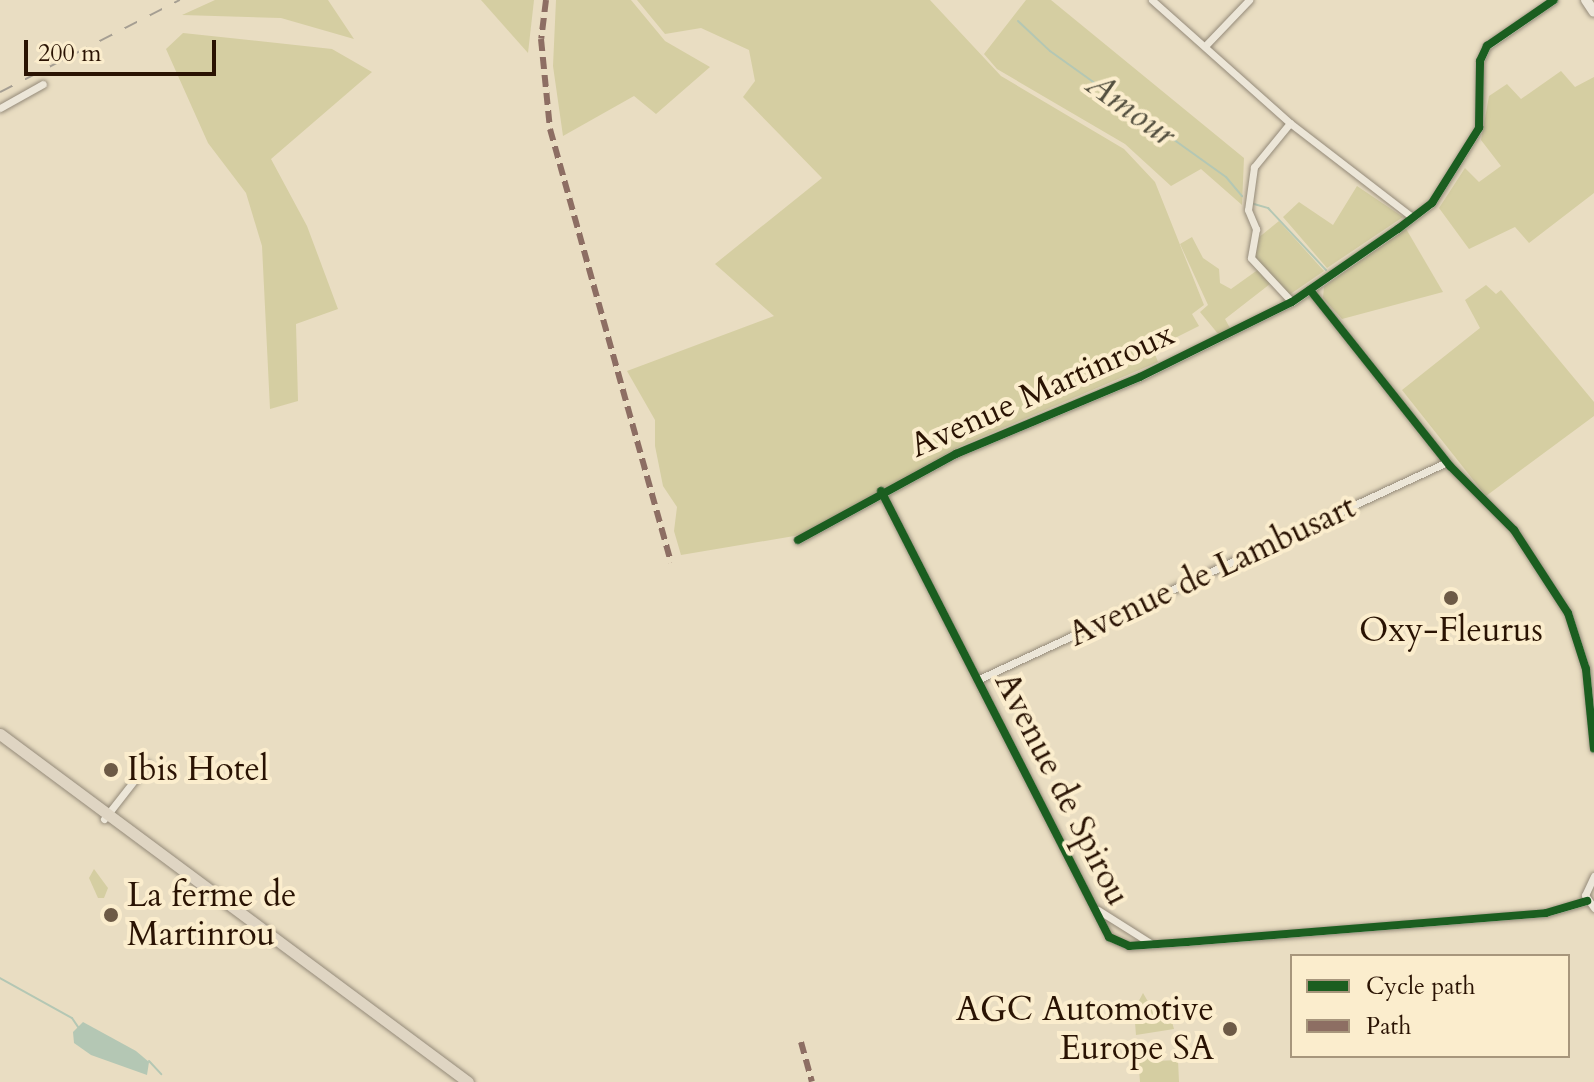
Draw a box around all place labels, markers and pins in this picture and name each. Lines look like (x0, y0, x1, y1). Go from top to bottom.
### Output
marker: Oxy-Fleurus (1442, 589, 1460, 607)
place label: Oxy-Fleurus (1359, 611, 1543, 651)
place label: Ibis Hotel (127, 750, 269, 790)
marker: Ibis Hotel (102, 761, 120, 779)
place label: La ferme de Martinrou (127, 875, 296, 954)
marker: La ferme de Martinrou (102, 906, 120, 924)
place label: AGC Automotive Europe SA (956, 989, 1214, 1068)
marker: AGC Automotive Europe SA (1221, 1020, 1239, 1038)

